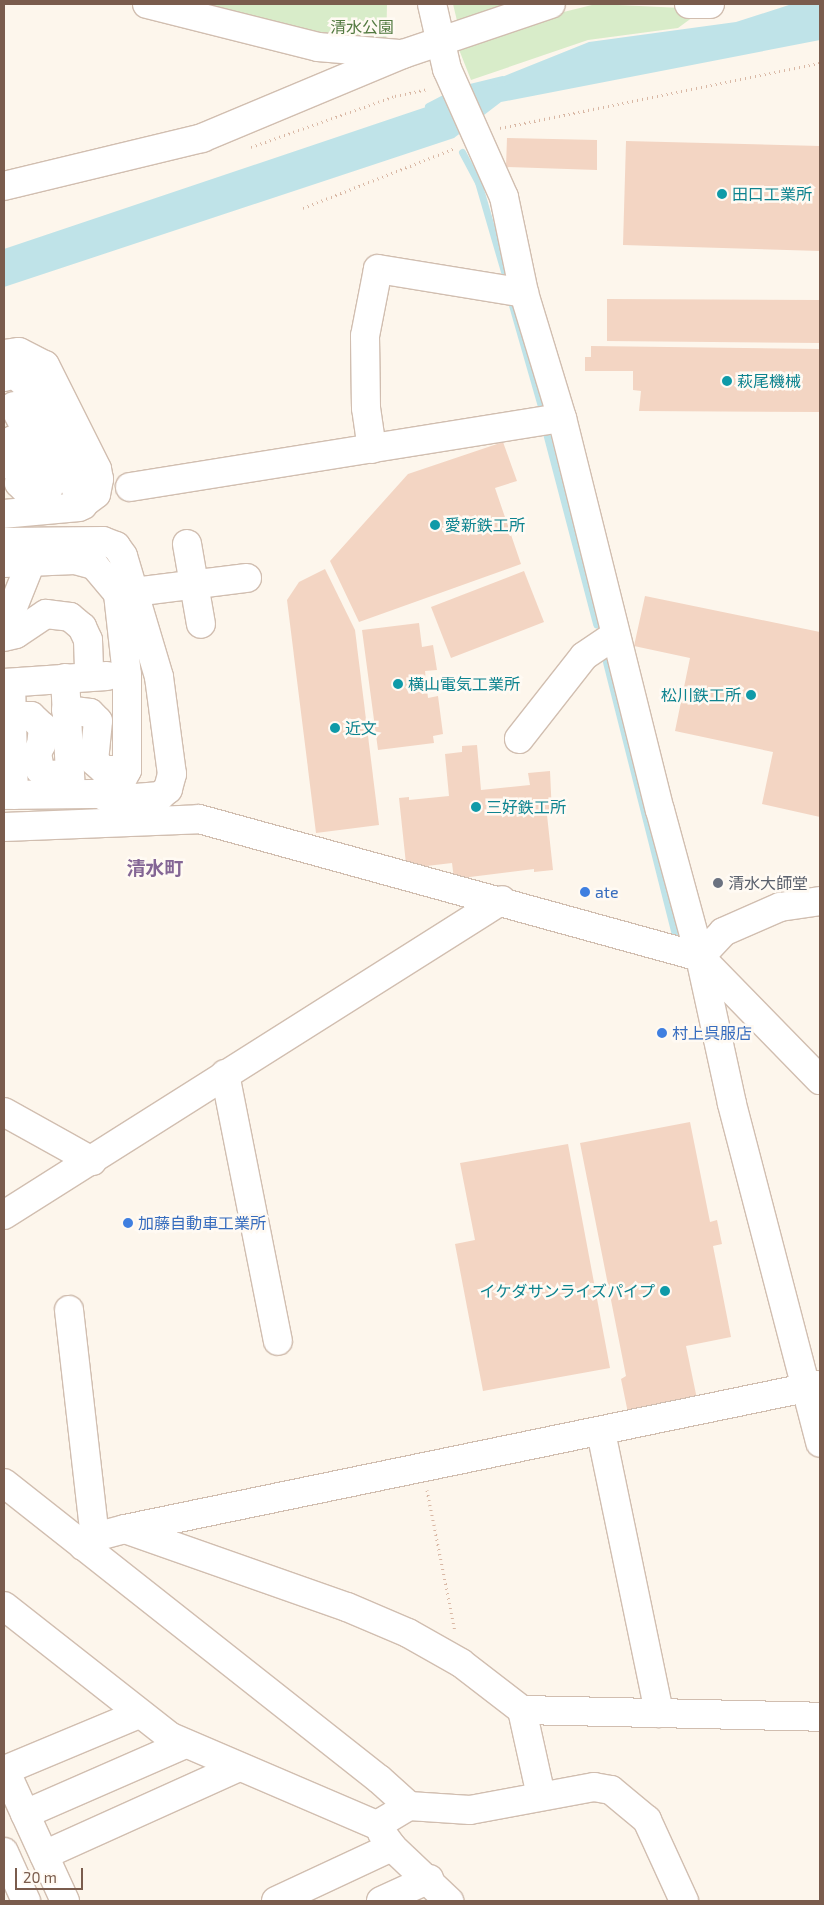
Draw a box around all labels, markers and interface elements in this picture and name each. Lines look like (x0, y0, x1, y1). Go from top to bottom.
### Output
park label: 清水公園 (330, 17, 394, 37)
place label: 田口工業所 (732, 184, 812, 204)
marker: 田口工業所 (716, 188, 728, 200)
place label: 萩尾機械 (737, 371, 801, 391)
marker: 萩尾機械 (721, 375, 733, 387)
place label: 愛新鉄工所 (445, 515, 525, 535)
marker: 愛新鉄工所 (429, 519, 441, 531)
place label: 横山電気工業所 (408, 674, 520, 694)
marker: 横山電気工業所 (392, 678, 404, 690)
place label: 松川鉄工所 (661, 685, 741, 705)
marker: 松川鉄工所 (745, 689, 757, 701)
place label: 近文 (345, 718, 377, 738)
marker: 近文 (329, 722, 341, 734)
place label: 三好鉄工所 (486, 797, 566, 817)
marker: 三好鉄工所 (470, 801, 482, 813)
district label: 清水町 (127, 857, 183, 879)
place label: 清水大師堂 (728, 873, 808, 893)
marker: 清水大師堂 (712, 877, 724, 889)
place label: ate (595, 882, 618, 902)
marker: ate (579, 886, 591, 898)
place label: 村上呉服店 (672, 1023, 752, 1043)
marker: 村上呉服店 (656, 1027, 668, 1039)
place label: 加藤自動車工業所 (138, 1213, 266, 1233)
marker: 加藤自動車工業所 (122, 1217, 134, 1229)
place label: イケダサンライズパイプ (479, 1281, 655, 1301)
marker: イケダサンライズパイプ (659, 1285, 671, 1297)
scale bar (18, 1858, 85, 1890)
text: 20 m (23, 1868, 57, 1886)

